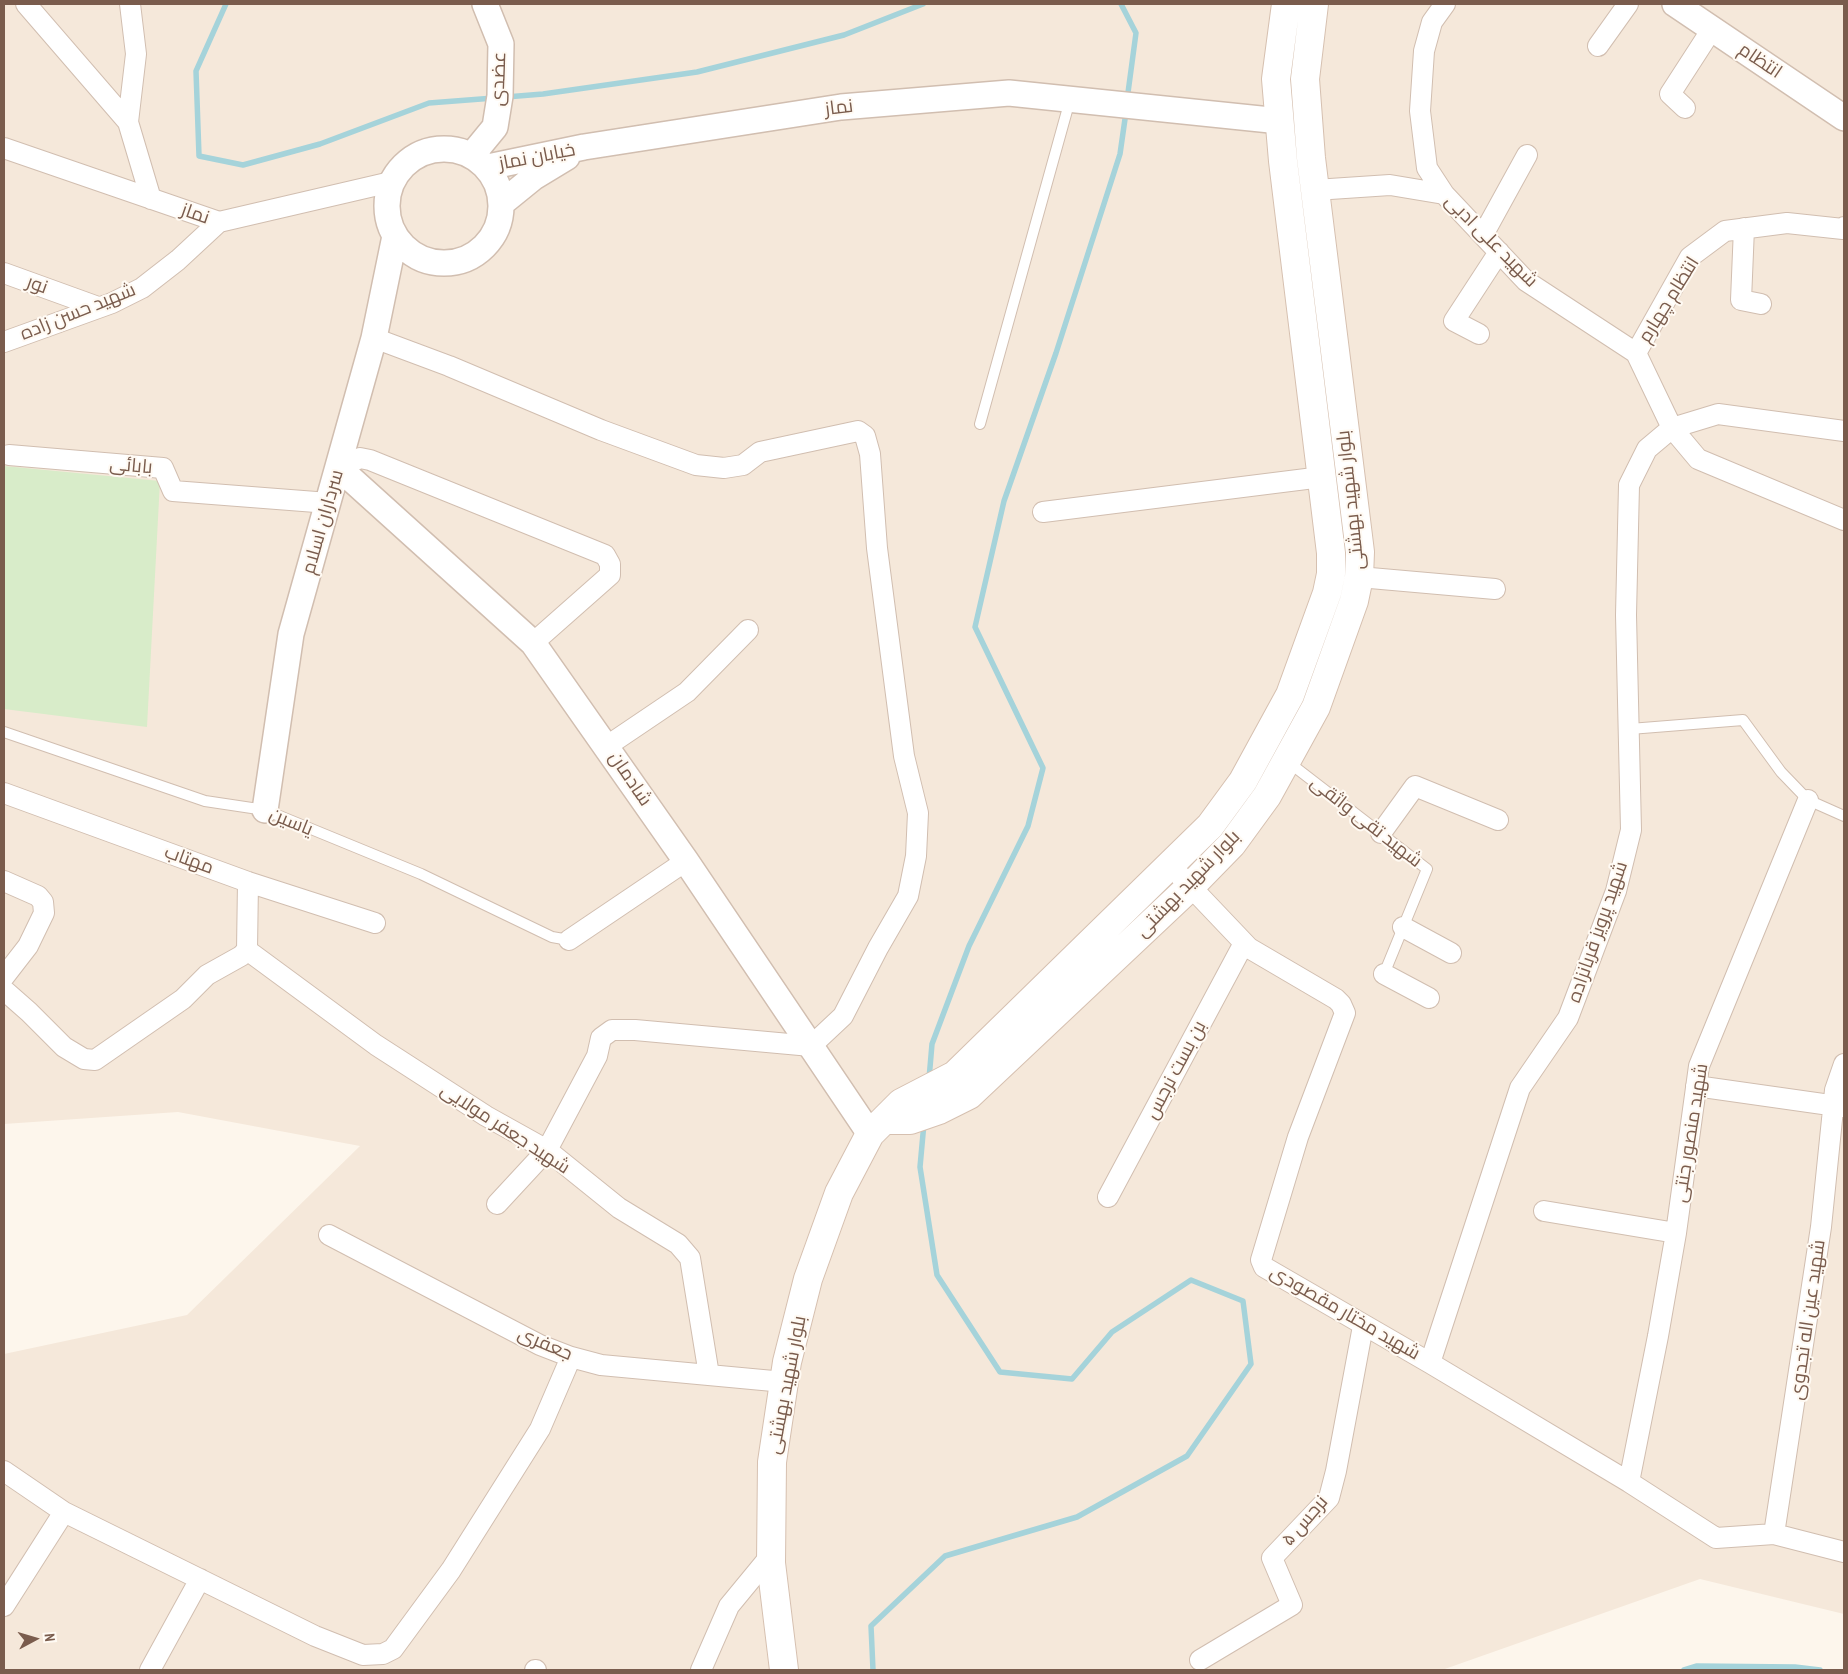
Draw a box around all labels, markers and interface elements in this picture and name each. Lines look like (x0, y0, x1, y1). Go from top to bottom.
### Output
street label: انتظام (1734, 38, 1786, 84)
street label: عضدی (487, 51, 511, 107)
street label: نماز (823, 95, 855, 121)
street label: خیابان نماز (497, 138, 577, 176)
street label: شهید علی ادبی (1440, 190, 1542, 292)
street label: نماز (178, 199, 212, 229)
street label: انتظام چهارم (1634, 253, 1704, 347)
street label: نور (23, 271, 51, 299)
street label: شهید حسن زاده (17, 279, 139, 345)
street label: بلوار شهید بهشتی (1332, 429, 1370, 571)
street label: بابائی (108, 453, 154, 479)
street label: سرداران اسلام (297, 467, 349, 577)
street label: شادمان (604, 747, 656, 811)
street label: شهید تقی واثقی (1306, 771, 1426, 873)
street label: یاسین (266, 803, 316, 841)
street label: بلوار شهید بهشتی (1131, 826, 1245, 942)
street label: مهتاب (161, 841, 217, 879)
street label: شهید پرویز قربانزاده (1563, 858, 1633, 1006)
street label: بن بست نرجس (1140, 1017, 1212, 1123)
street label: شهید منصور جنتی (1669, 1062, 1713, 1204)
street label: شهید جعفر مولایی (436, 1079, 574, 1179)
street label: شهید عین اله تجدوی (1785, 1238, 1831, 1402)
street label: شهید مختار مقصودی (1266, 1261, 1424, 1365)
street label: بلوار شهید بهشتی (762, 1314, 812, 1456)
street label: جعفری (514, 1322, 576, 1366)
street label: نرجس ۵ (1277, 1491, 1333, 1551)
north arrow (10, 1614, 60, 1664)
text: N (41, 1633, 59, 1642)

